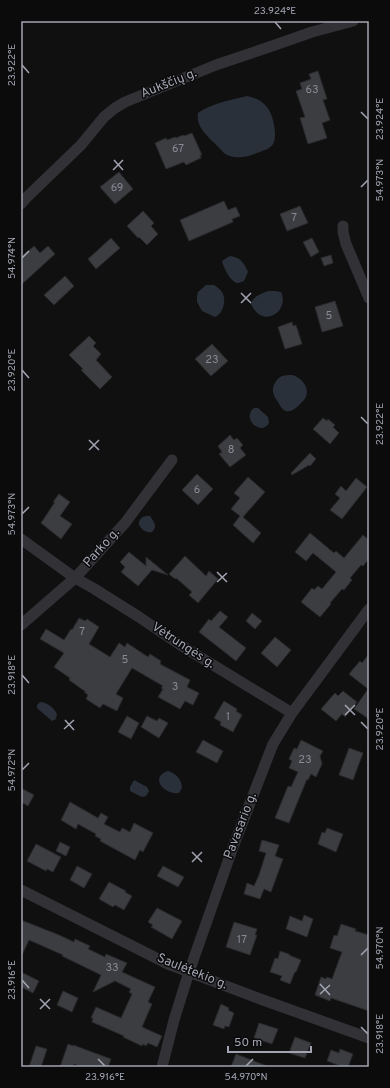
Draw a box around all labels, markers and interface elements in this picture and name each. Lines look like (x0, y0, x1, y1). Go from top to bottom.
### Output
text: 23.924°E (254, 5, 296, 18)
text: 23.922°E (6, 44, 19, 86)
street label: Aukščių g. (139, 65, 199, 102)
house number: 63 (305, 83, 319, 97)
text: 23.924°E (374, 98, 387, 140)
house number: 67 (172, 142, 184, 156)
text: 54.973°N (374, 159, 387, 201)
house number: 69 (111, 181, 123, 195)
house number: 7 (291, 211, 297, 225)
text: 54.974°N (6, 237, 19, 279)
house number: 5 (326, 309, 333, 323)
text: 23.920°E (6, 349, 19, 391)
house number: 23 (205, 353, 219, 367)
text: 23.922°E (374, 403, 387, 445)
house number: 8 (228, 443, 234, 457)
house number: 6 (194, 483, 200, 497)
text: 54.973°N (6, 493, 19, 535)
street label: Parko g. (80, 525, 124, 571)
street label: Vėtrungės g. (148, 620, 218, 672)
house number: 7 (79, 625, 85, 639)
house number: 5 (122, 653, 129, 667)
text: 23.918°E (6, 655, 19, 695)
house number: 3 (172, 680, 178, 694)
text: 23.920°E (374, 708, 387, 750)
house number: 1 (226, 710, 230, 724)
text: 54.972°N (6, 749, 19, 791)
house number: 23 (298, 753, 312, 767)
street label: Pavasario g. (221, 791, 261, 861)
text: 54.970°N (374, 926, 387, 970)
house number: 17 (237, 933, 247, 947)
street label: Saulėtekio g. (154, 951, 230, 993)
text: 23.916°E (6, 960, 19, 1000)
house number: 33 (105, 961, 119, 975)
text: 23.918°E (374, 1014, 387, 1054)
scale bar (228, 1028, 311, 1054)
text: 50 m (234, 1035, 262, 1051)
text: 23.916°E (85, 1071, 125, 1084)
text: 54.970°N (224, 1071, 268, 1084)

